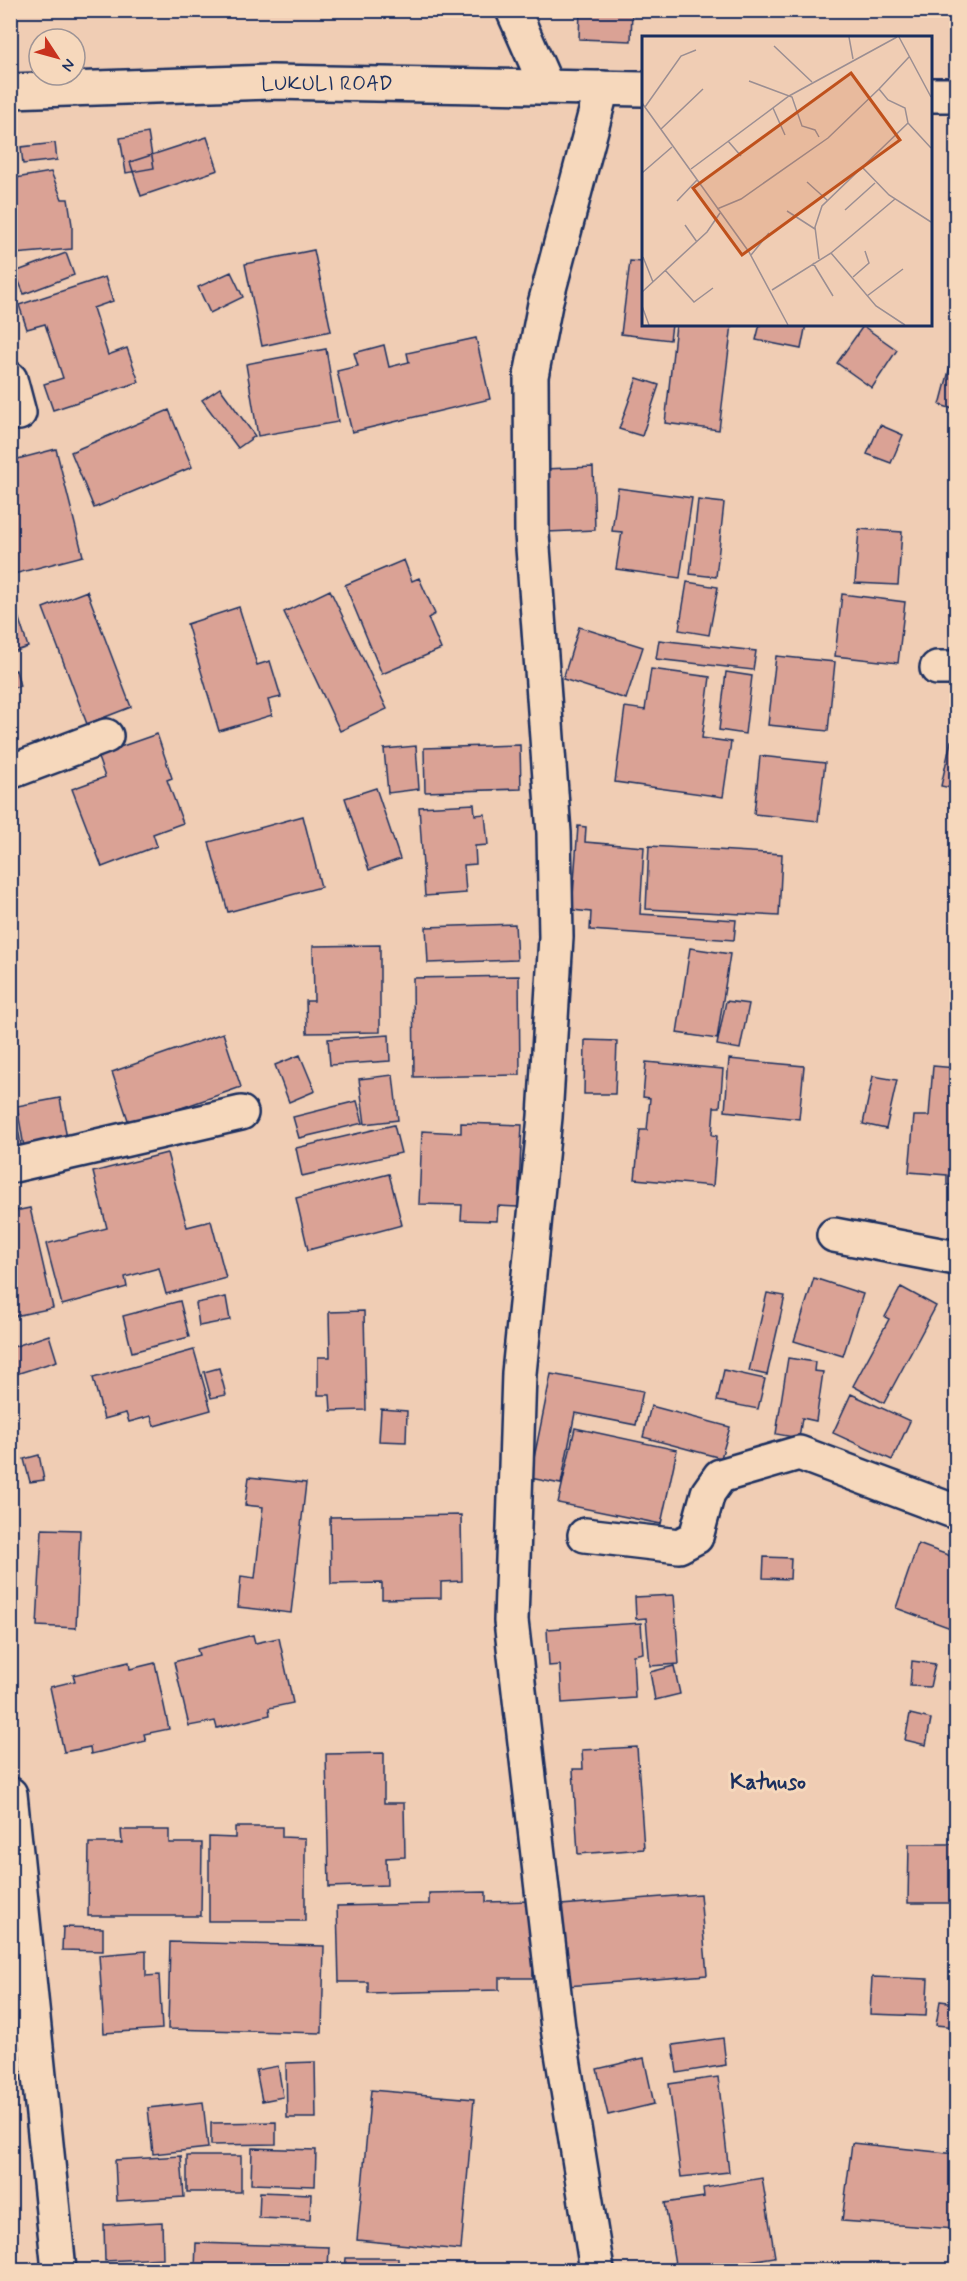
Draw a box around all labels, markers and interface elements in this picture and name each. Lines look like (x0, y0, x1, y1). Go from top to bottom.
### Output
north arrow (27, 27, 87, 87)
inset map (642, 36, 931, 326)
text: N (56, 54, 80, 75)
street label: LUKULI ROAD (261, 70, 393, 98)
district label: Katuuso (730, 1769, 806, 1797)

